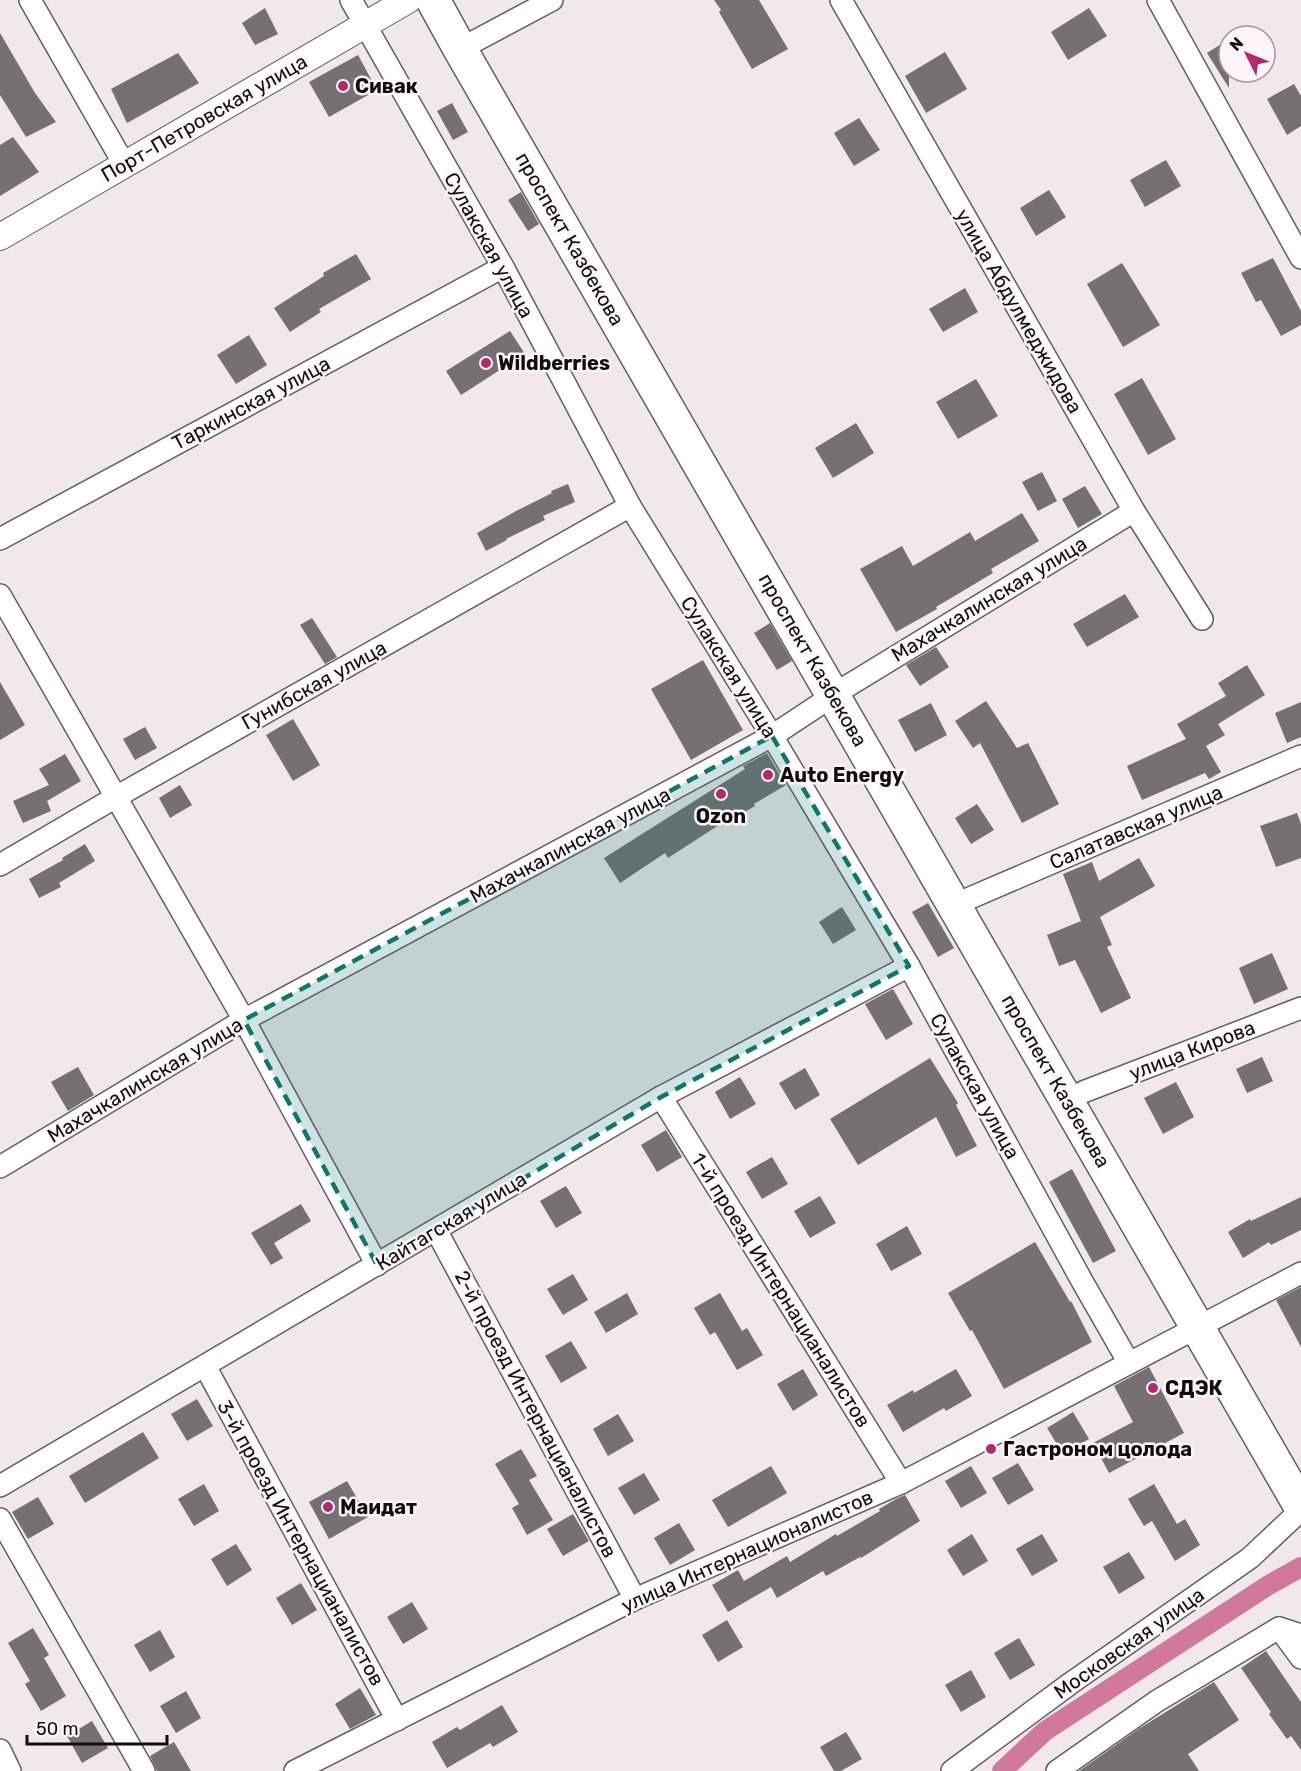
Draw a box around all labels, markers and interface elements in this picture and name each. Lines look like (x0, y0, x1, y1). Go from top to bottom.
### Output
north arrow (1217, 24, 1277, 84)
text: N (1226, 33, 1247, 55)
street label: Порт-Петровская улица (97, 49, 311, 187)
place label: Сивак (355, 74, 418, 98)
marker: Сивак (336, 79, 350, 93)
street label: проспект Казбекова (511, 148, 629, 330)
street label: Сулакская улица (439, 168, 539, 322)
street label: улица Абдулмеджидова (951, 204, 1087, 418)
street label: Таркинская улица (168, 351, 334, 455)
place label: Wildberries (498, 351, 610, 375)
marker: Wildberries (479, 356, 493, 370)
street label: Махачкалинская улица (887, 531, 1091, 667)
street label: проспект Казбекова (754, 569, 872, 751)
street label: Сулакская улица (676, 592, 782, 742)
street label: Гунибская улица (237, 635, 391, 735)
place label: Auto Energy (780, 763, 904, 787)
marker: Auto Energy (761, 768, 775, 782)
street label: Салатавская улица (1046, 780, 1226, 874)
street label: Махачкалинская улица (466, 782, 674, 908)
marker: Ozon (714, 787, 728, 801)
place label: Ozon (696, 804, 746, 828)
street label: проспект Казбекова (997, 990, 1115, 1172)
street label: Сулакская улица (925, 1009, 1025, 1163)
street label: Махачкалинская улица (43, 1012, 247, 1148)
street label: улица Кирова (1126, 1015, 1258, 1085)
street label: 1-й проезд Интернацианалистов (686, 1148, 876, 1432)
street label: Кайтагская улица (371, 1166, 531, 1276)
street label: 2-й проезд Интернацианалистов (450, 1266, 622, 1562)
place label: СДЭК (1165, 1376, 1223, 1400)
marker: СДЭК (1146, 1381, 1160, 1395)
street label: 3-й проезд Интернацианалистов (212, 1396, 390, 1690)
place label: Гастроном цолода (1003, 1437, 1192, 1461)
marker: Гастроном цолода (984, 1442, 998, 1456)
street label: улица Интернационалистов (617, 1485, 877, 1617)
place label: Маидат (340, 1495, 417, 1519)
marker: Маидат (321, 1500, 335, 1514)
street label: Московская улица (1049, 1582, 1209, 1704)
scale bar (27, 1708, 166, 1746)
text: 50 m (36, 1718, 79, 1740)

